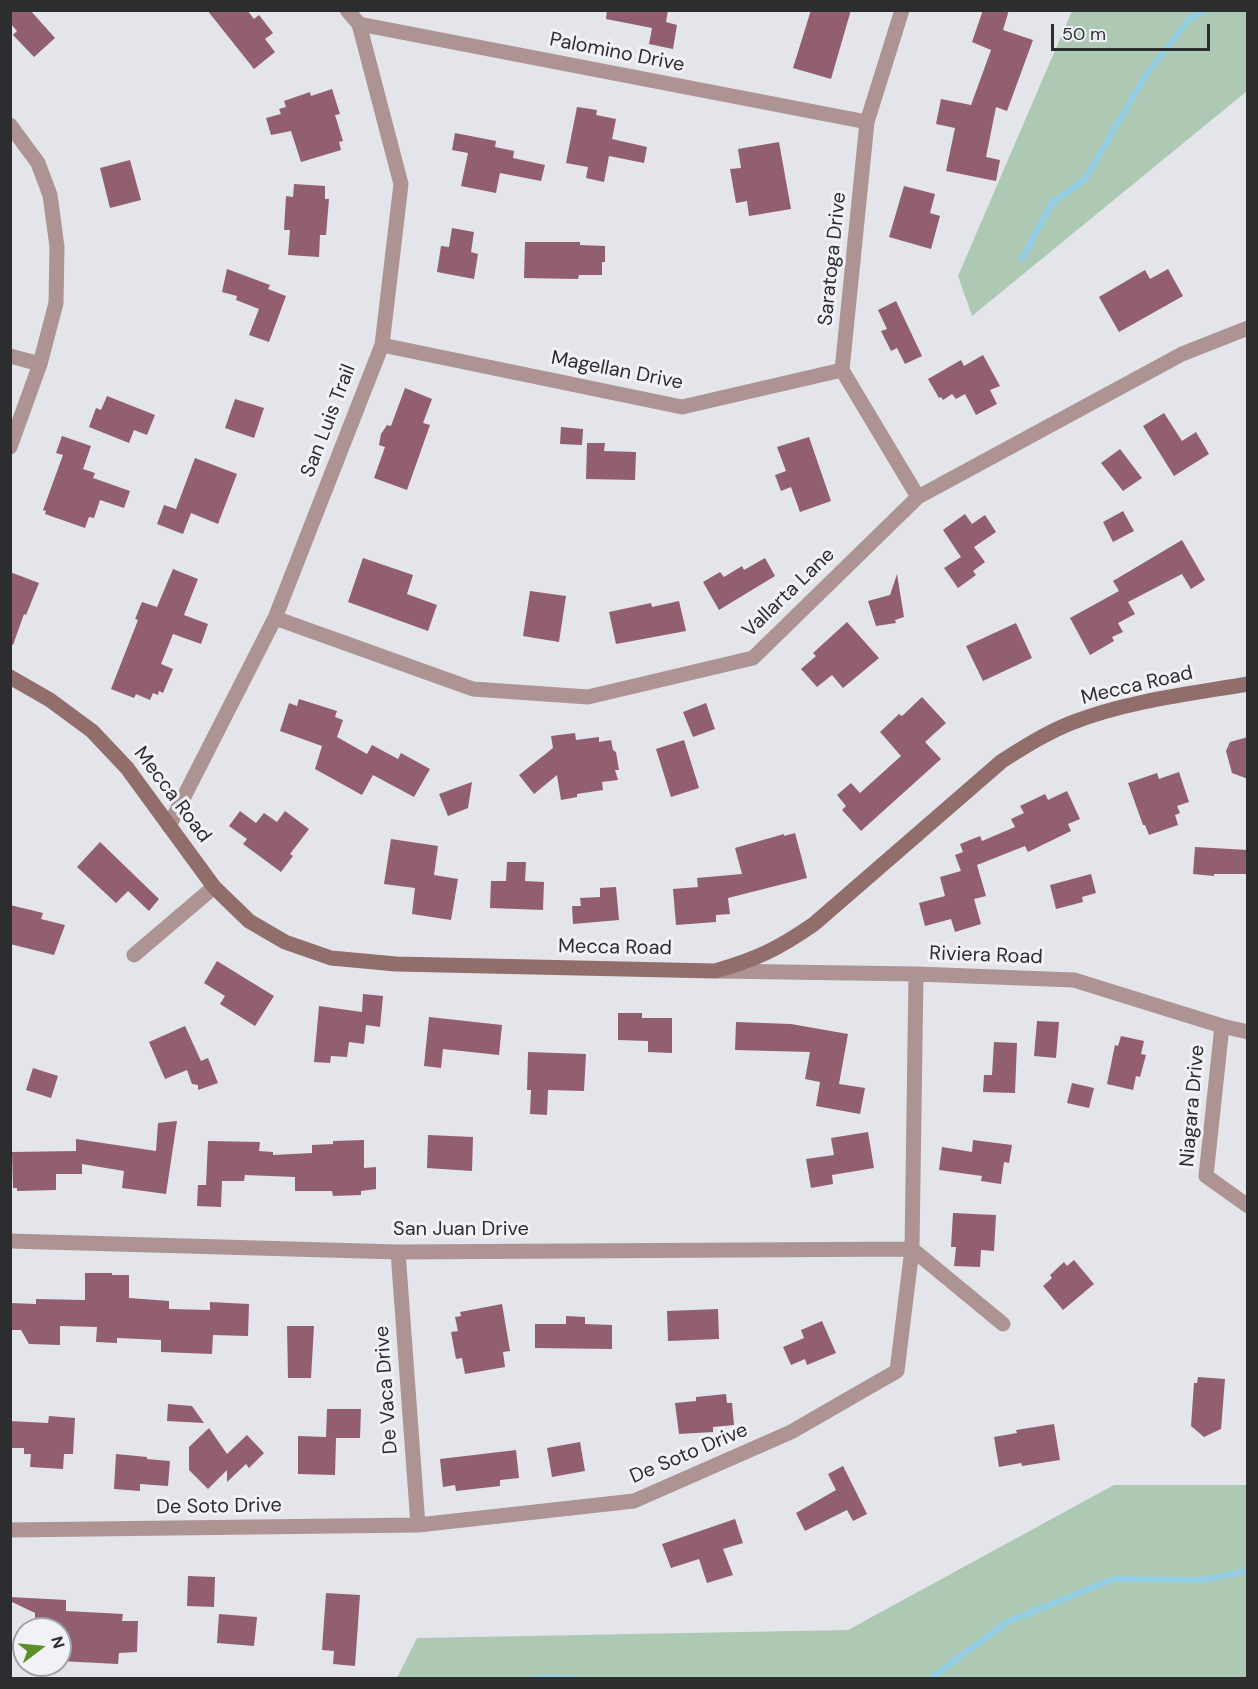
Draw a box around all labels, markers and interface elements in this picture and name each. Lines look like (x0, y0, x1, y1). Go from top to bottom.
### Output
scale bar (1054, 12, 1213, 50)
text: 50 m (1062, 22, 1106, 46)
street label: Palomino Drive (547, 28, 687, 78)
street label: Saratoga Drive (814, 191, 852, 327)
street label: Magellan Drive (549, 346, 685, 396)
street label: San Luis Trail (296, 361, 362, 481)
street label: Vallarta Lane (738, 543, 840, 643)
street label: Mecca Road (1079, 662, 1195, 710)
street label: Mecca Road (128, 742, 216, 848)
street label: Mecca Road (558, 935, 672, 961)
street label: Riviera Road (929, 942, 1043, 970)
street label: Niagara Drive (1176, 1044, 1210, 1168)
street label: San Juan Drive (393, 1218, 529, 1242)
street label: De Vaca Drive (371, 1325, 403, 1455)
street label: De Soto Drive (627, 1418, 751, 1490)
street label: De Soto Drive (156, 1494, 282, 1520)
north arrow (12, 1617, 72, 1677)
text: N (46, 1634, 70, 1651)

